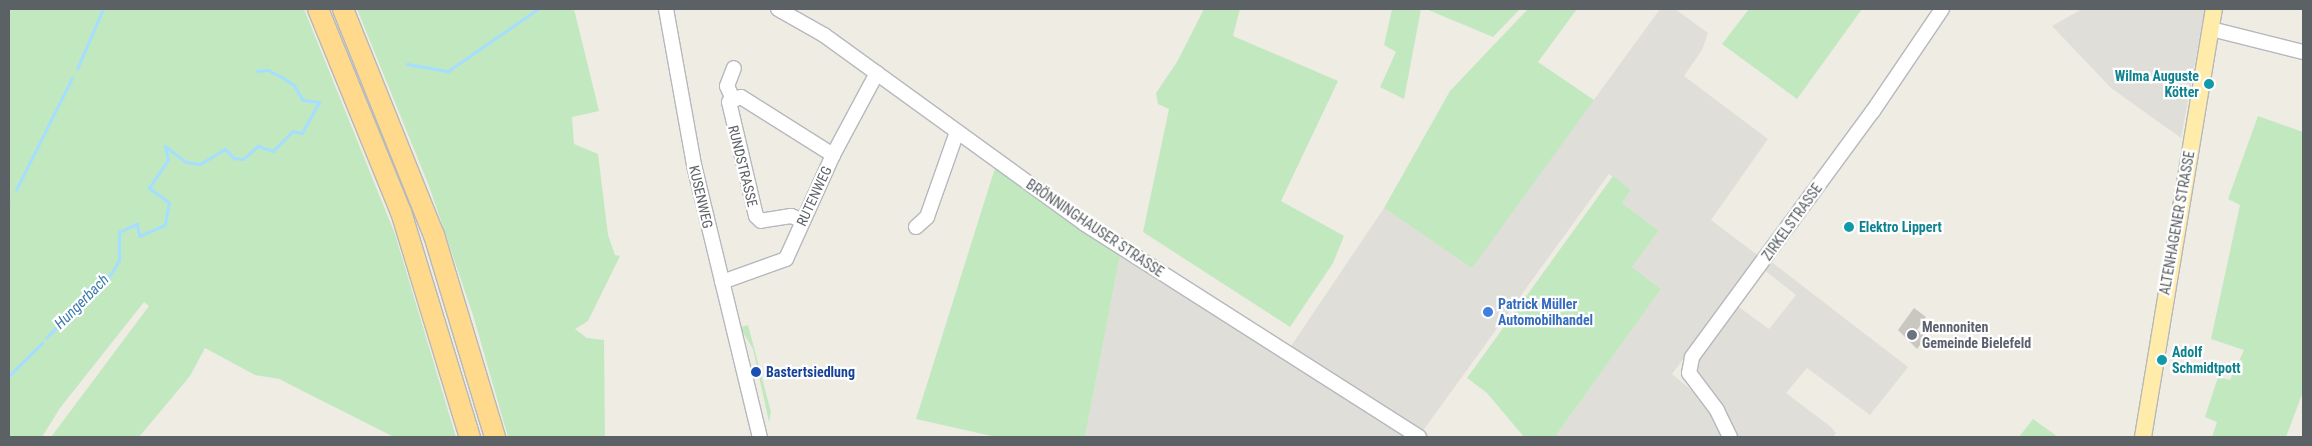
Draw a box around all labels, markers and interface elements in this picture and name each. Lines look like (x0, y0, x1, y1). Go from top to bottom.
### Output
place label: Wilma Auguste Kötter (2115, 68, 2199, 100)
marker: Wilma Auguste Kötter (2203, 78, 2215, 90)
street label: RUNDSTRASSE (725, 123, 761, 209)
street label: ALTENHAGENER STRASSE (2156, 150, 2198, 296)
street label: RUTENWEG (793, 163, 835, 229)
street label: KUSENWEG (686, 164, 716, 230)
street label: BRÖNNINGHAUSER STRASSE (1023, 176, 1167, 280)
street label: ZIRKELSTRASSE (1758, 180, 1826, 264)
place label: Elektro Lippert (1859, 219, 1942, 235)
marker: Elektro Lippert (1843, 221, 1855, 233)
water label: Hungerbach (51, 271, 113, 333)
place label: Patrick Müller Automobilhandel (1498, 296, 1593, 328)
marker: Patrick Müller Automobilhandel (1482, 306, 1494, 318)
place label: Mennoniten Gemeinde Bielefeld (1922, 319, 2031, 352)
marker: Mennoniten Gemeinde Bielefeld (1906, 329, 1918, 341)
place label: Adolf Schmidtpott (2172, 344, 2241, 377)
marker: Adolf Schmidtpott (2156, 354, 2168, 366)
place label: Bastertsiedlung (766, 364, 855, 380)
marker: Bastertsiedlung (750, 366, 762, 378)

